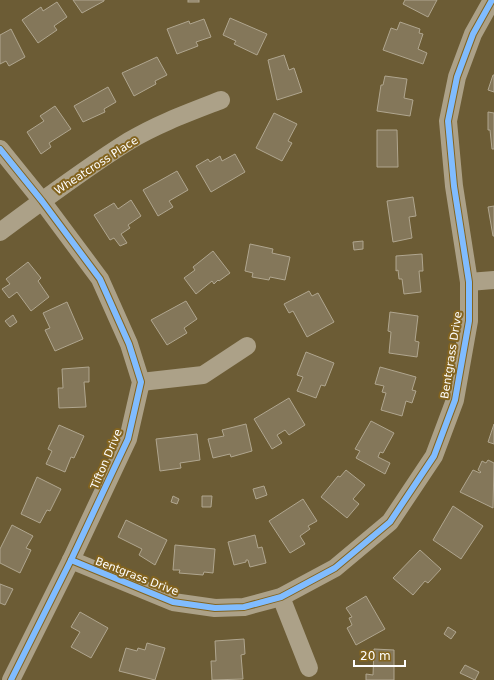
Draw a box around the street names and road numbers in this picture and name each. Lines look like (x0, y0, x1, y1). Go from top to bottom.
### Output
street label: Wheatcross Place (52, 133, 141, 197)
street label: Bentgrass Drive (438, 310, 465, 400)
street label: Tifton Drive (88, 427, 125, 492)
street label: Bentgrass Drive (93, 555, 180, 598)

